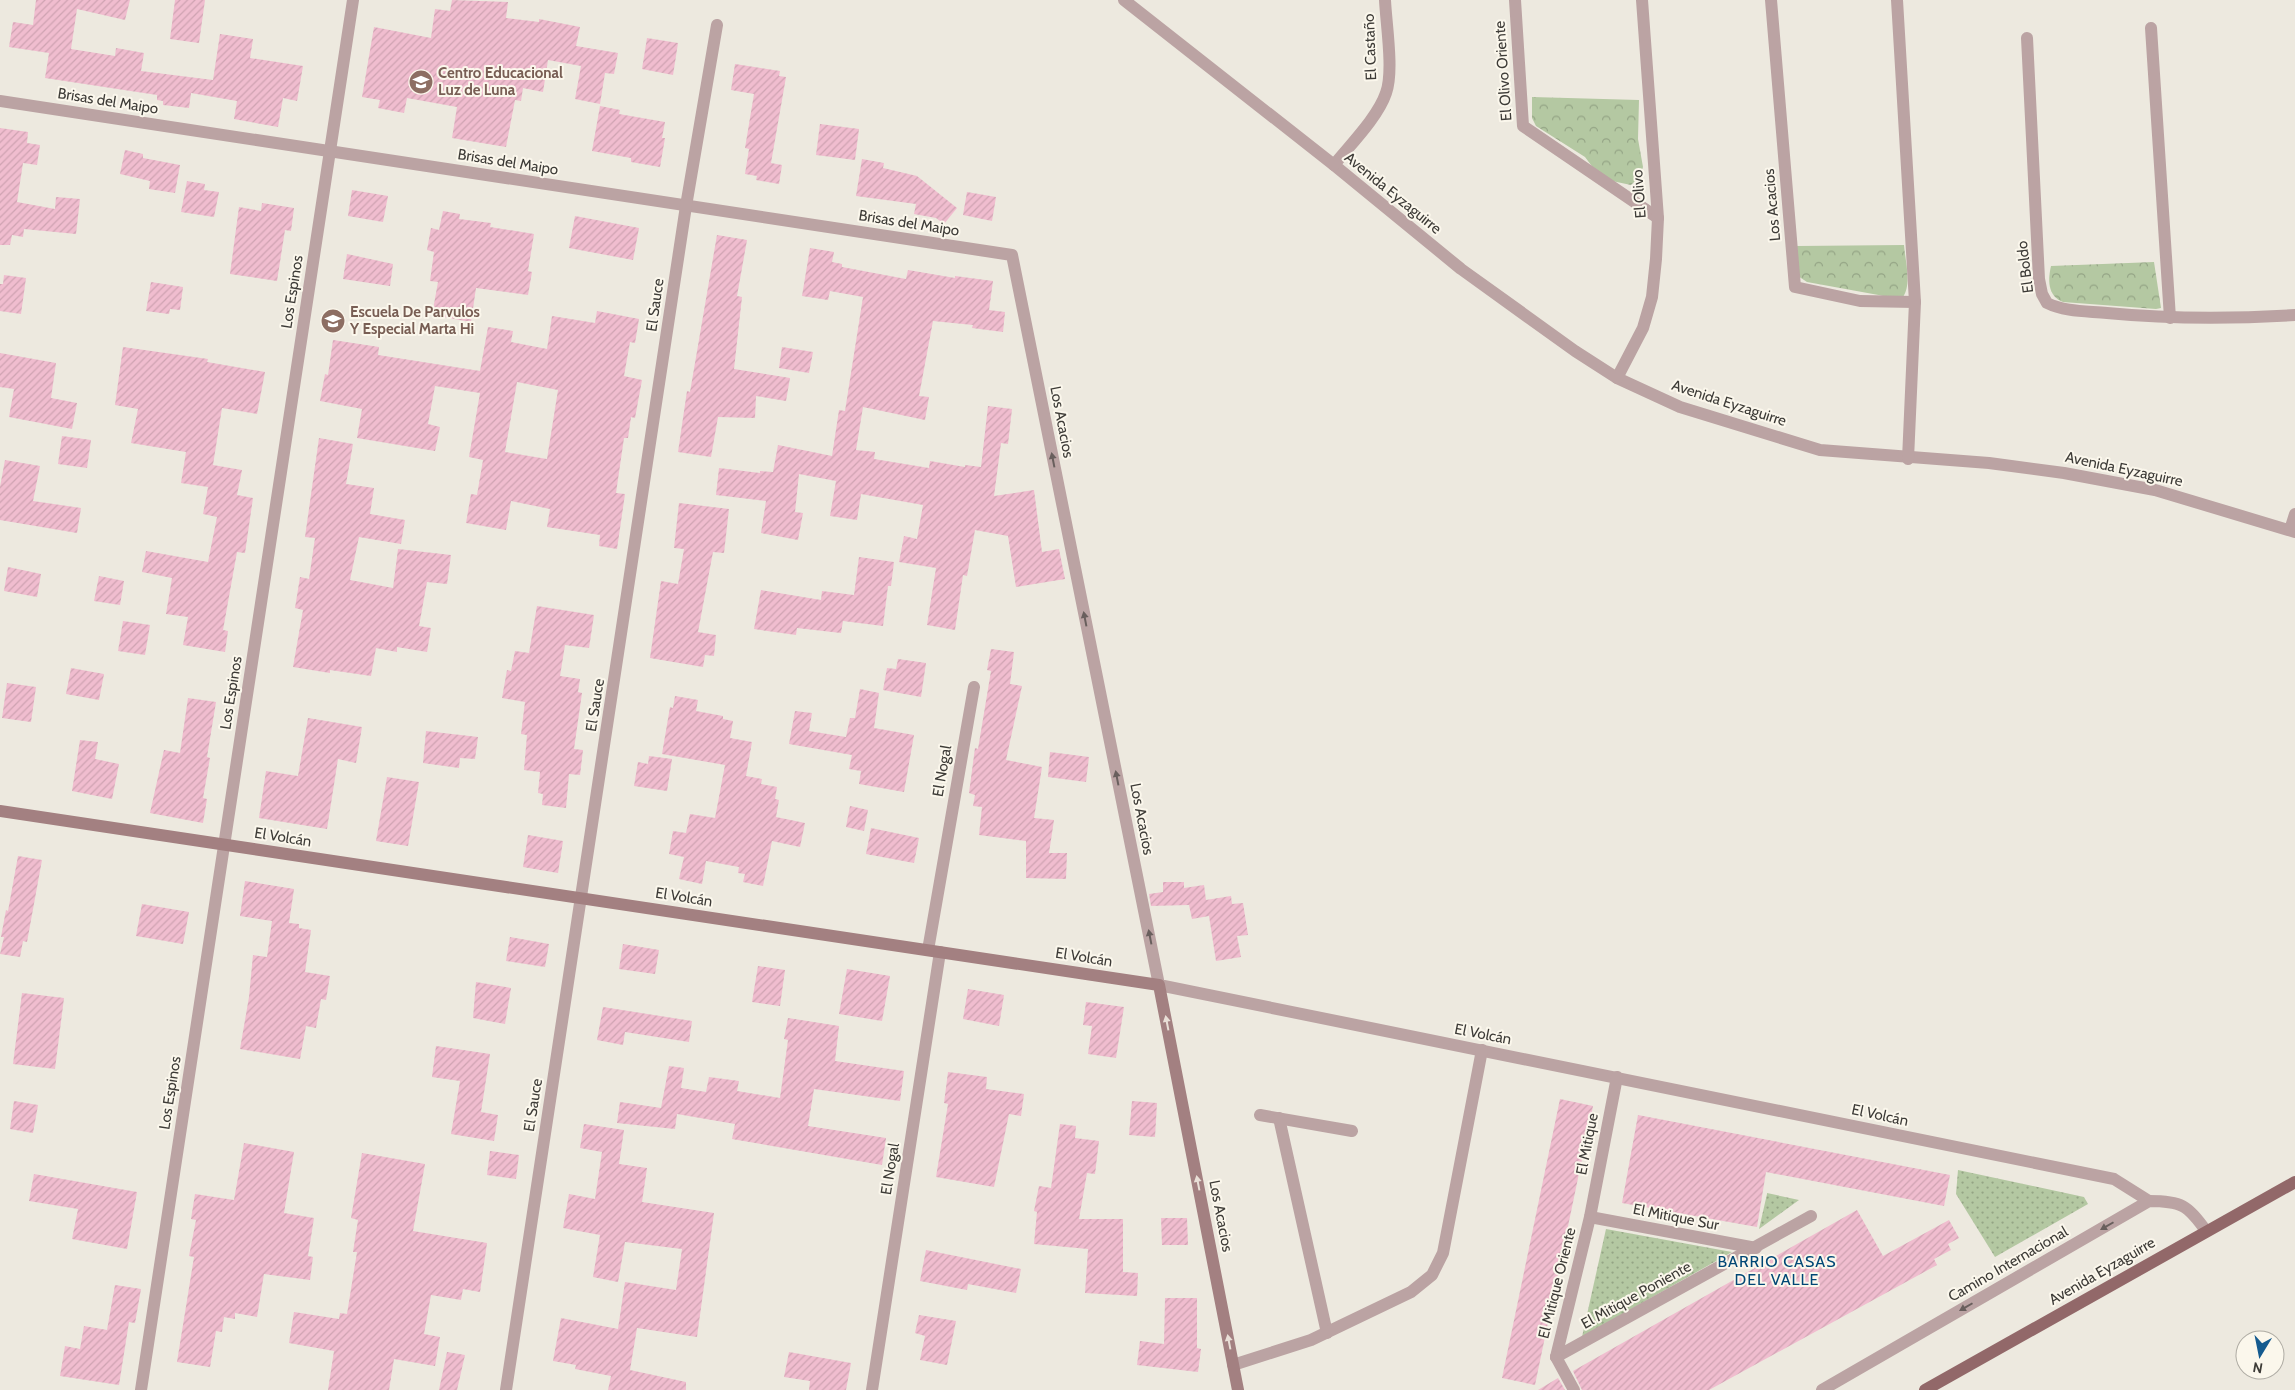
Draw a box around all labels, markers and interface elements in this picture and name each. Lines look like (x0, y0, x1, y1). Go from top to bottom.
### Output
street label: El Castaño (1360, 13, 1380, 81)
street label: El Olivo Oriente (1491, 20, 1515, 122)
place label: Centro Educacional Luz de Luna (438, 64, 563, 99)
school or university icon: Centro Educacional Luz de Luna (408, 69, 434, 95)
street label: Brisas del Maipo (56, 84, 160, 118)
street label: Brisas del Maipo (456, 145, 560, 179)
street label: Avenida Eyzaguirre (1341, 148, 1445, 238)
street label: Los Acacios (1760, 168, 1784, 242)
street label: El Olivo (1628, 169, 1650, 219)
street label: Brisas del Maipo (857, 206, 961, 240)
street label: El Boldo (2013, 240, 2037, 294)
street label: Los Espinos (277, 254, 307, 330)
street label: El Sauce (642, 277, 668, 333)
place label: Escuela De Parvulos Y Especial Marta Hi (349, 303, 480, 338)
school or university icon: Escuela De Parvulos Y Especial Marta Hi (320, 308, 346, 334)
street label: Avenida Eyzaguirre (1669, 376, 1789, 430)
street label: Los Acacios (1046, 385, 1078, 459)
street label: Avenida Eyzaguirre (2064, 448, 2185, 490)
one-way arrow (1049, 452, 1057, 467)
one-way arrow (1081, 611, 1089, 626)
street label: Los Espinos (216, 655, 246, 731)
street label: El Sauce (582, 677, 608, 733)
street label: El Nogal (929, 743, 955, 798)
one-way arrow (1113, 770, 1121, 786)
street label: Los Acacios (1126, 782, 1158, 856)
street label: El Volcán (253, 824, 313, 850)
street label: El Volcán (654, 884, 714, 910)
one-way arrow (1145, 929, 1153, 945)
street label: El Volcán (1054, 944, 1114, 970)
one-way arrow (1162, 1015, 1170, 1031)
street label: El Volcán (1453, 1020, 1513, 1048)
street label: Los Espinos (155, 1055, 185, 1131)
street label: El Sauce (520, 1077, 546, 1133)
street label: El Volcán (1850, 1100, 1910, 1130)
street label: El Mitique (1572, 1111, 1602, 1176)
street label: El Nogal (877, 1141, 903, 1196)
one-way arrow (1193, 1174, 1201, 1190)
street label: Los Acacios (1205, 1179, 1237, 1253)
street label: El Mitique Sur (1631, 1200, 1721, 1234)
one-way arrow (2100, 1221, 2113, 1230)
street label: Camino Internacional (1945, 1222, 2071, 1306)
street label: El Mitique Oriente (1534, 1225, 1580, 1340)
street label: Avenida Eyzaguirre (2046, 1233, 2159, 1309)
district label: BARRIO CASAS DEL VALLE (1718, 1252, 1836, 1289)
street label: El Mitique Poniente (1578, 1257, 1694, 1333)
one-way arrow (1959, 1303, 1974, 1311)
north arrow (2235, 1330, 2285, 1380)
one-way arrow (1224, 1334, 1232, 1350)
text: N (2251, 1358, 2264, 1378)

